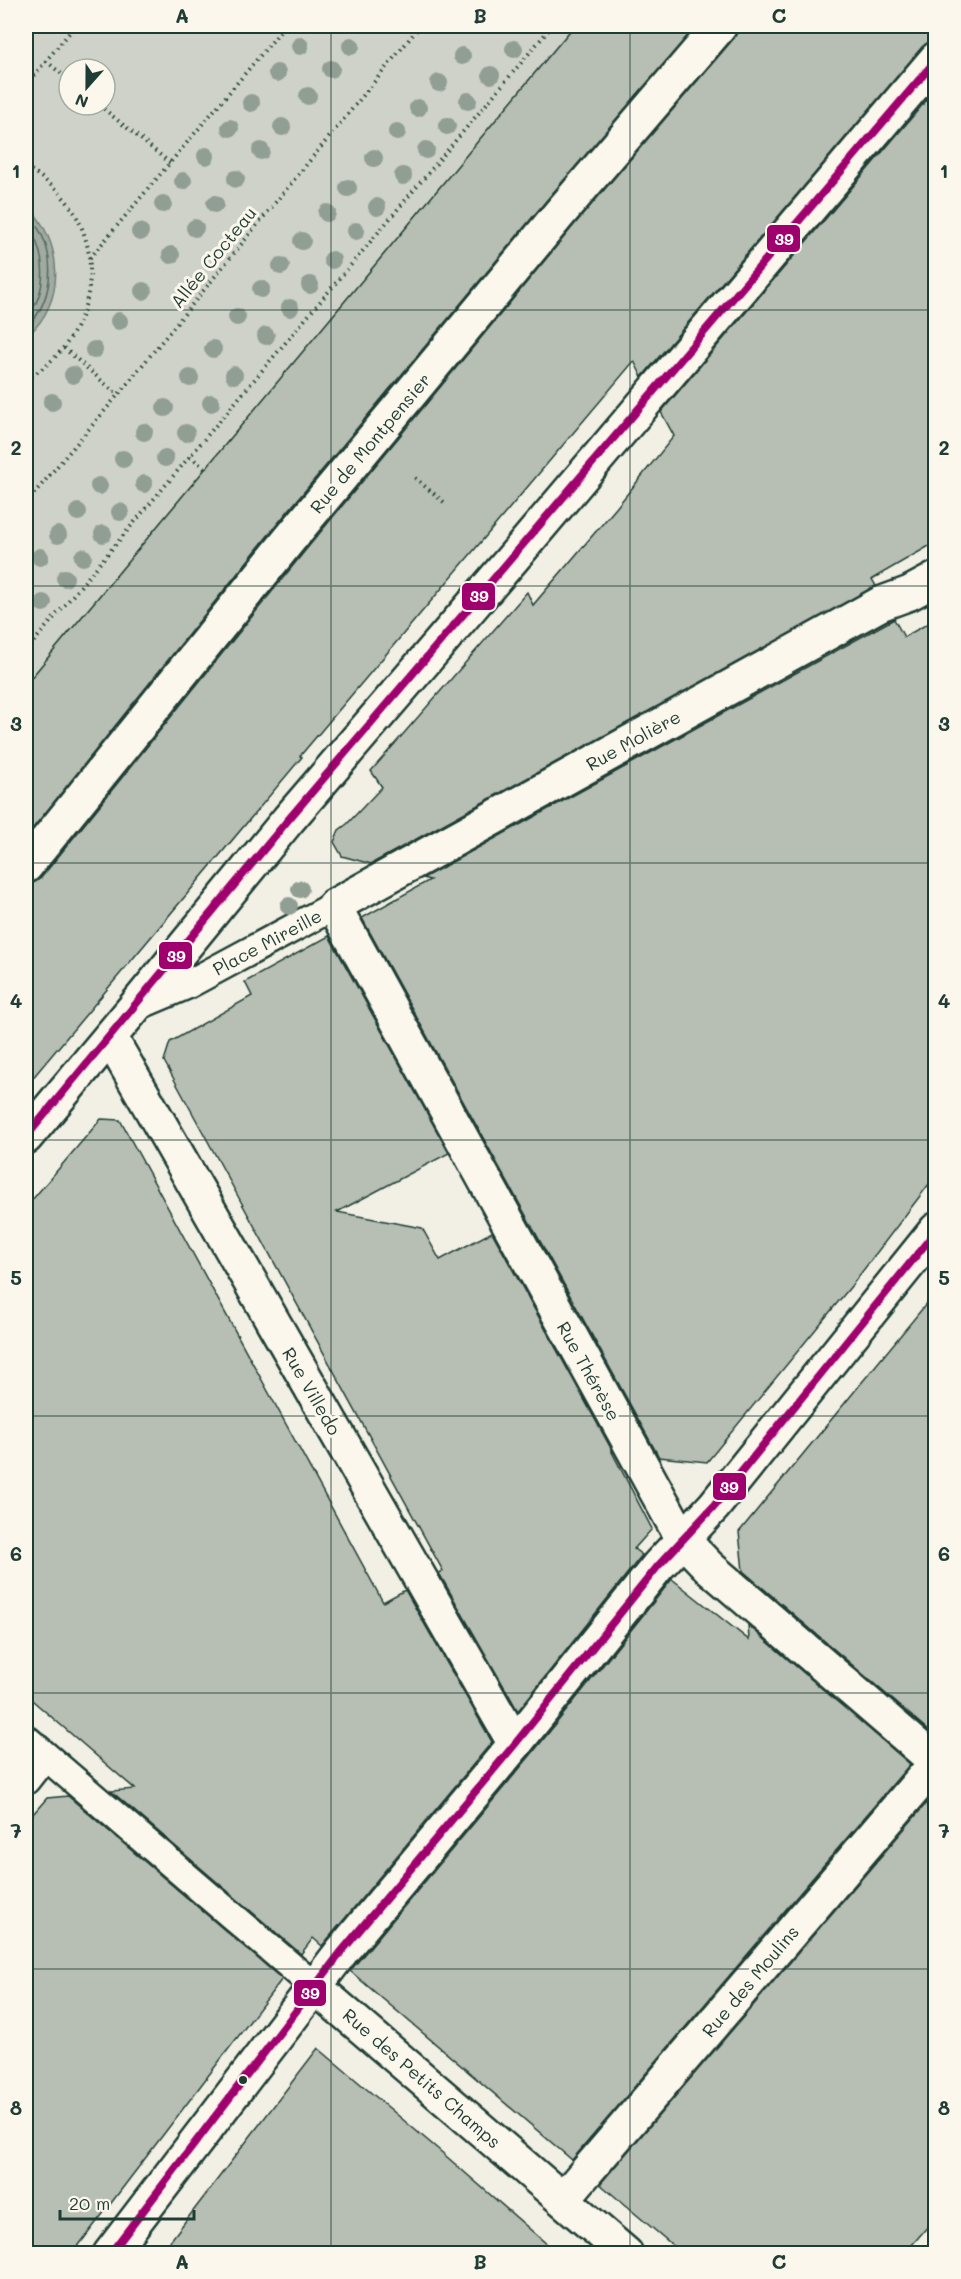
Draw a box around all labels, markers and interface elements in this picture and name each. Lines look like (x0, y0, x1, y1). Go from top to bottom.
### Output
text: A (175, 2, 189, 28)
text: B (473, 2, 487, 28)
text: C (772, 2, 787, 28)
north arrow (57, 57, 117, 117)
text: N (72, 89, 91, 113)
text: 1 (12, 157, 20, 183)
text: 1 (940, 157, 948, 183)
street label: Allée Cocteau (165, 201, 261, 313)
line badge: 39 (766, 224, 801, 253)
text: 39 (774, 228, 794, 249)
street label: Rue de Montpensier (304, 368, 436, 518)
text: 2 (10, 434, 22, 460)
text: 2 (938, 434, 950, 460)
line badge: 39 (461, 582, 496, 611)
text: 39 (469, 585, 489, 606)
street label: Rue Molière (581, 704, 685, 776)
text: 3 (10, 710, 22, 736)
text: 3 (938, 710, 950, 736)
street label: Place Mireille (208, 903, 326, 981)
line badge: 39 (158, 941, 193, 970)
text: 39 (166, 945, 186, 966)
text: 4 (10, 987, 23, 1013)
text: 4 (938, 987, 951, 1013)
text: 5 (10, 1264, 22, 1290)
text: 5 (938, 1264, 950, 1290)
street label: Rue Thérèse (552, 1317, 626, 1425)
street label: Rue Villedo (277, 1343, 347, 1440)
line badge: 39 (712, 1472, 747, 1501)
text: 39 (719, 1476, 739, 1497)
text: 6 (10, 1540, 22, 1566)
text: 6 (938, 1540, 950, 1566)
text: 7 (10, 1817, 22, 1843)
text: 7 (938, 1817, 950, 1843)
street label: Rue des Moulins (696, 1920, 804, 2042)
line badge: 39 (293, 1979, 327, 2007)
text: 39 (300, 1982, 320, 2003)
street label: Rue des Petits Champs (338, 2003, 506, 2153)
unlabelled marker (237, 2074, 249, 2086)
text: 8 (10, 2094, 22, 2120)
text: 8 (938, 2094, 950, 2120)
scale bar (60, 2183, 194, 2221)
text: 20 m (69, 2191, 110, 2215)
text: A (175, 2248, 189, 2274)
text: B (473, 2248, 487, 2274)
text: C (772, 2248, 787, 2274)

